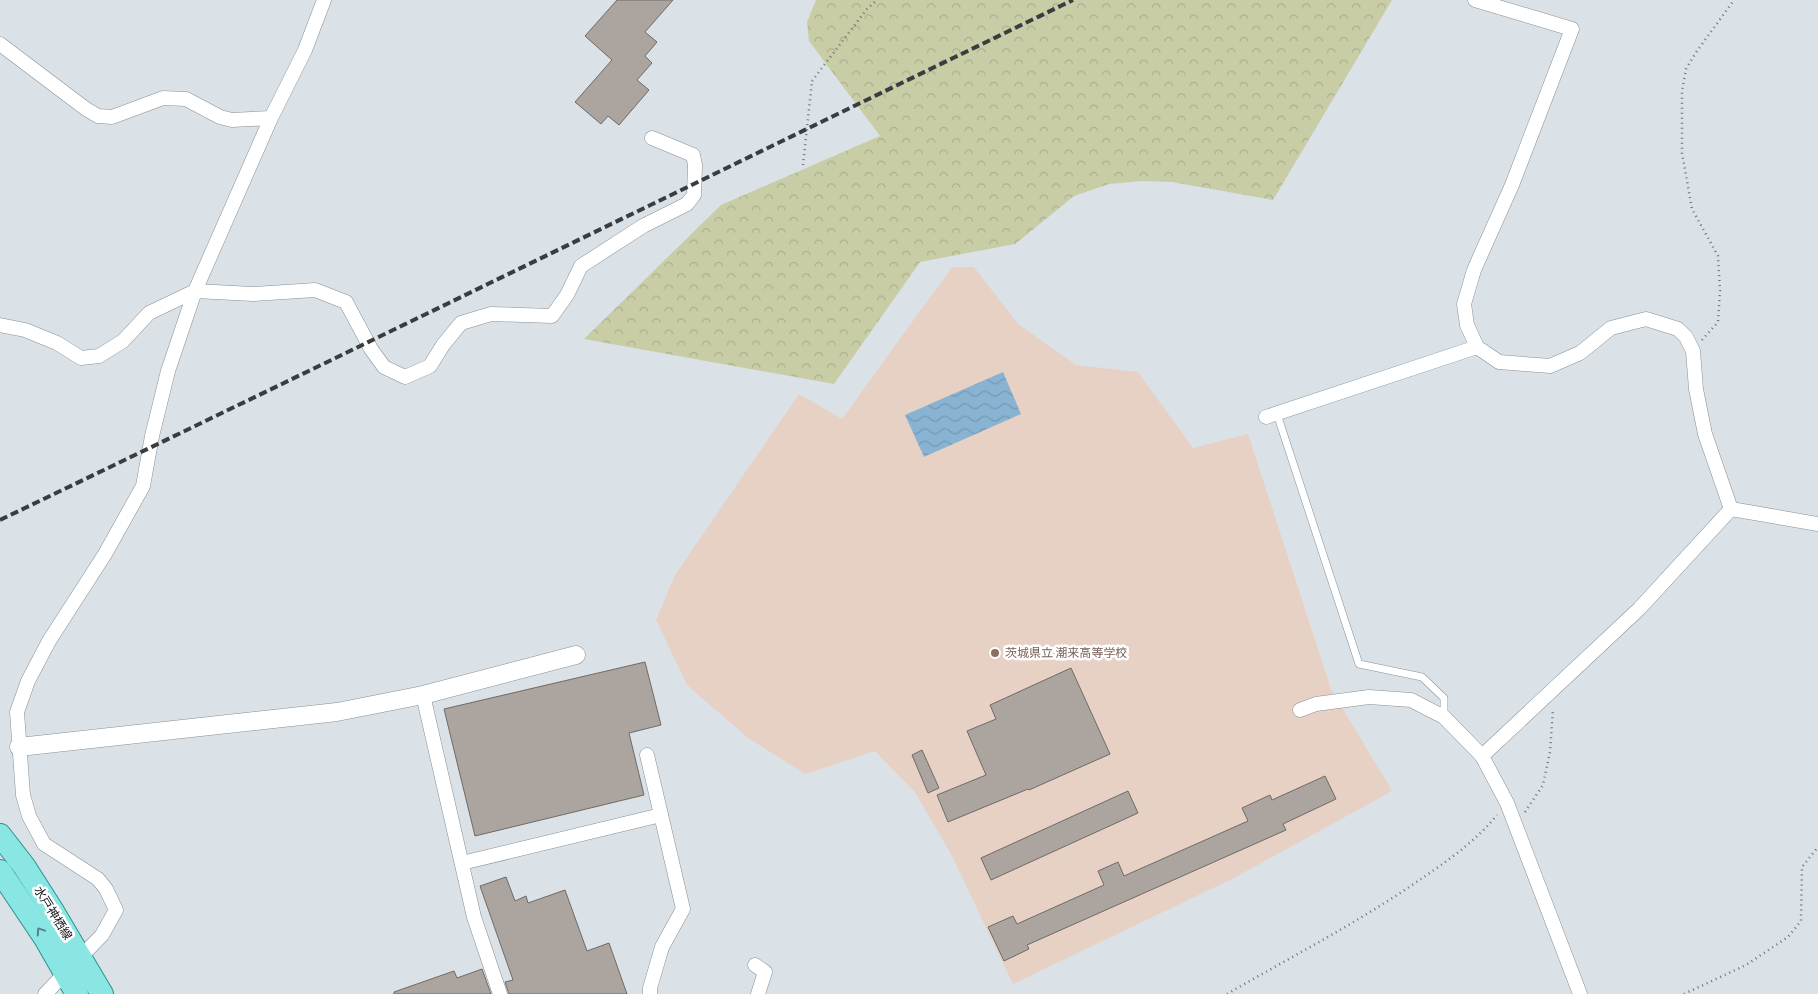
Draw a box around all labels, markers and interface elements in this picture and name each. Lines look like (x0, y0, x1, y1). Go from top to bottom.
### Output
place label: 茨城県立 潮来高等学校 (1005, 645, 1128, 660)
marker: 茨城県立 潮来高等学校 (989, 647, 1001, 659)
street label: 水戸神栖線 (31, 883, 76, 942)
one-way arrow (37, 927, 46, 936)

